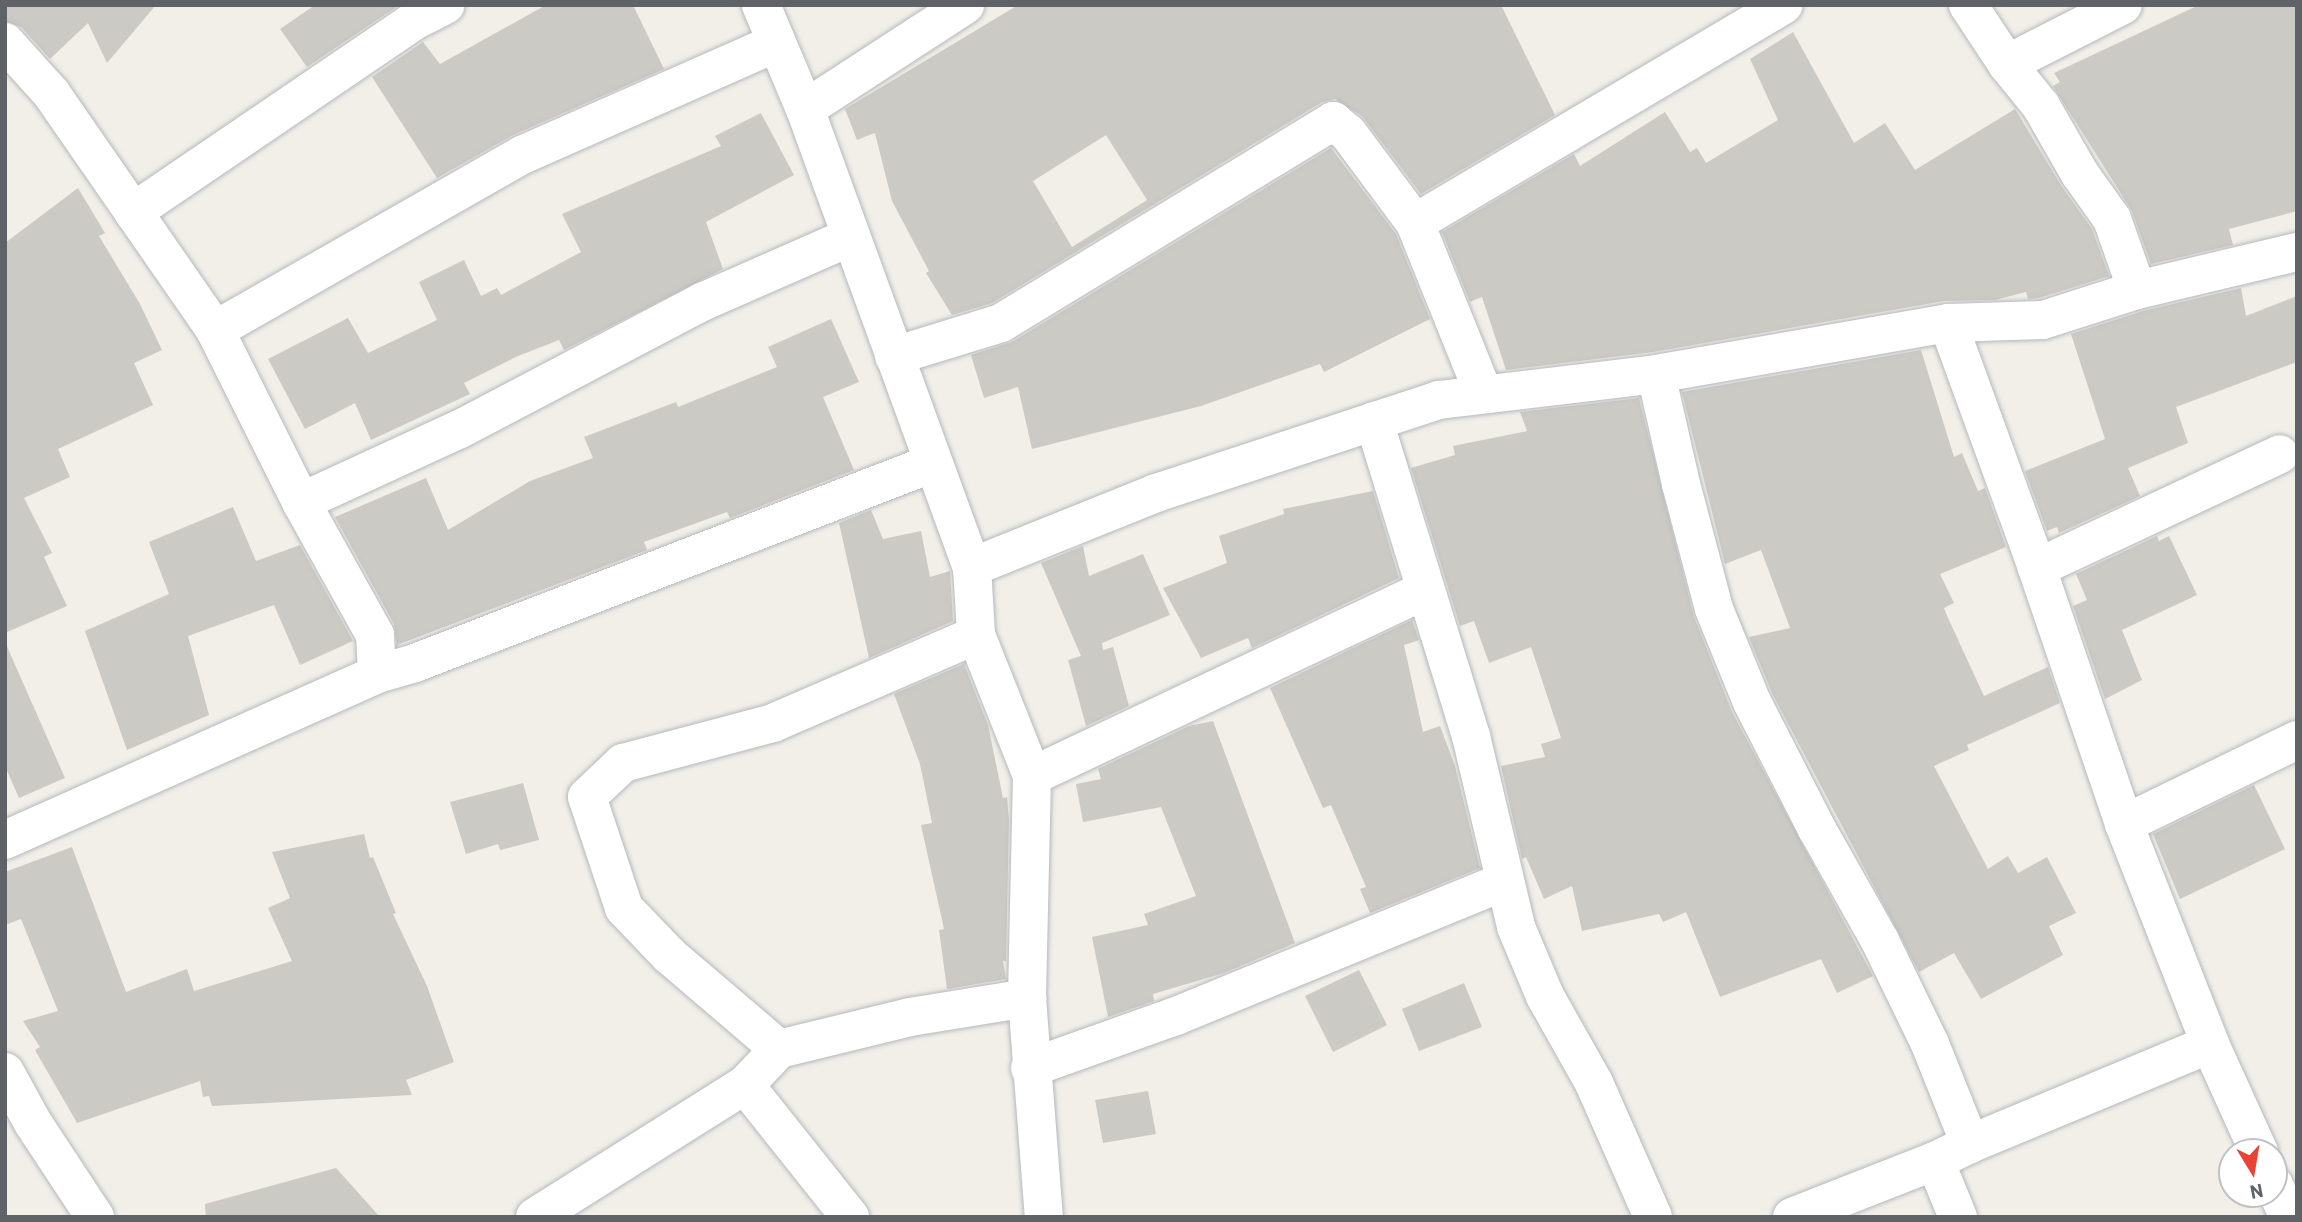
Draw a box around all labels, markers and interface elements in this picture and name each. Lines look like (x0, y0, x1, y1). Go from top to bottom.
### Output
north arrow (2218, 1138, 2288, 1208)
text: N (2248, 1180, 2265, 1205)

